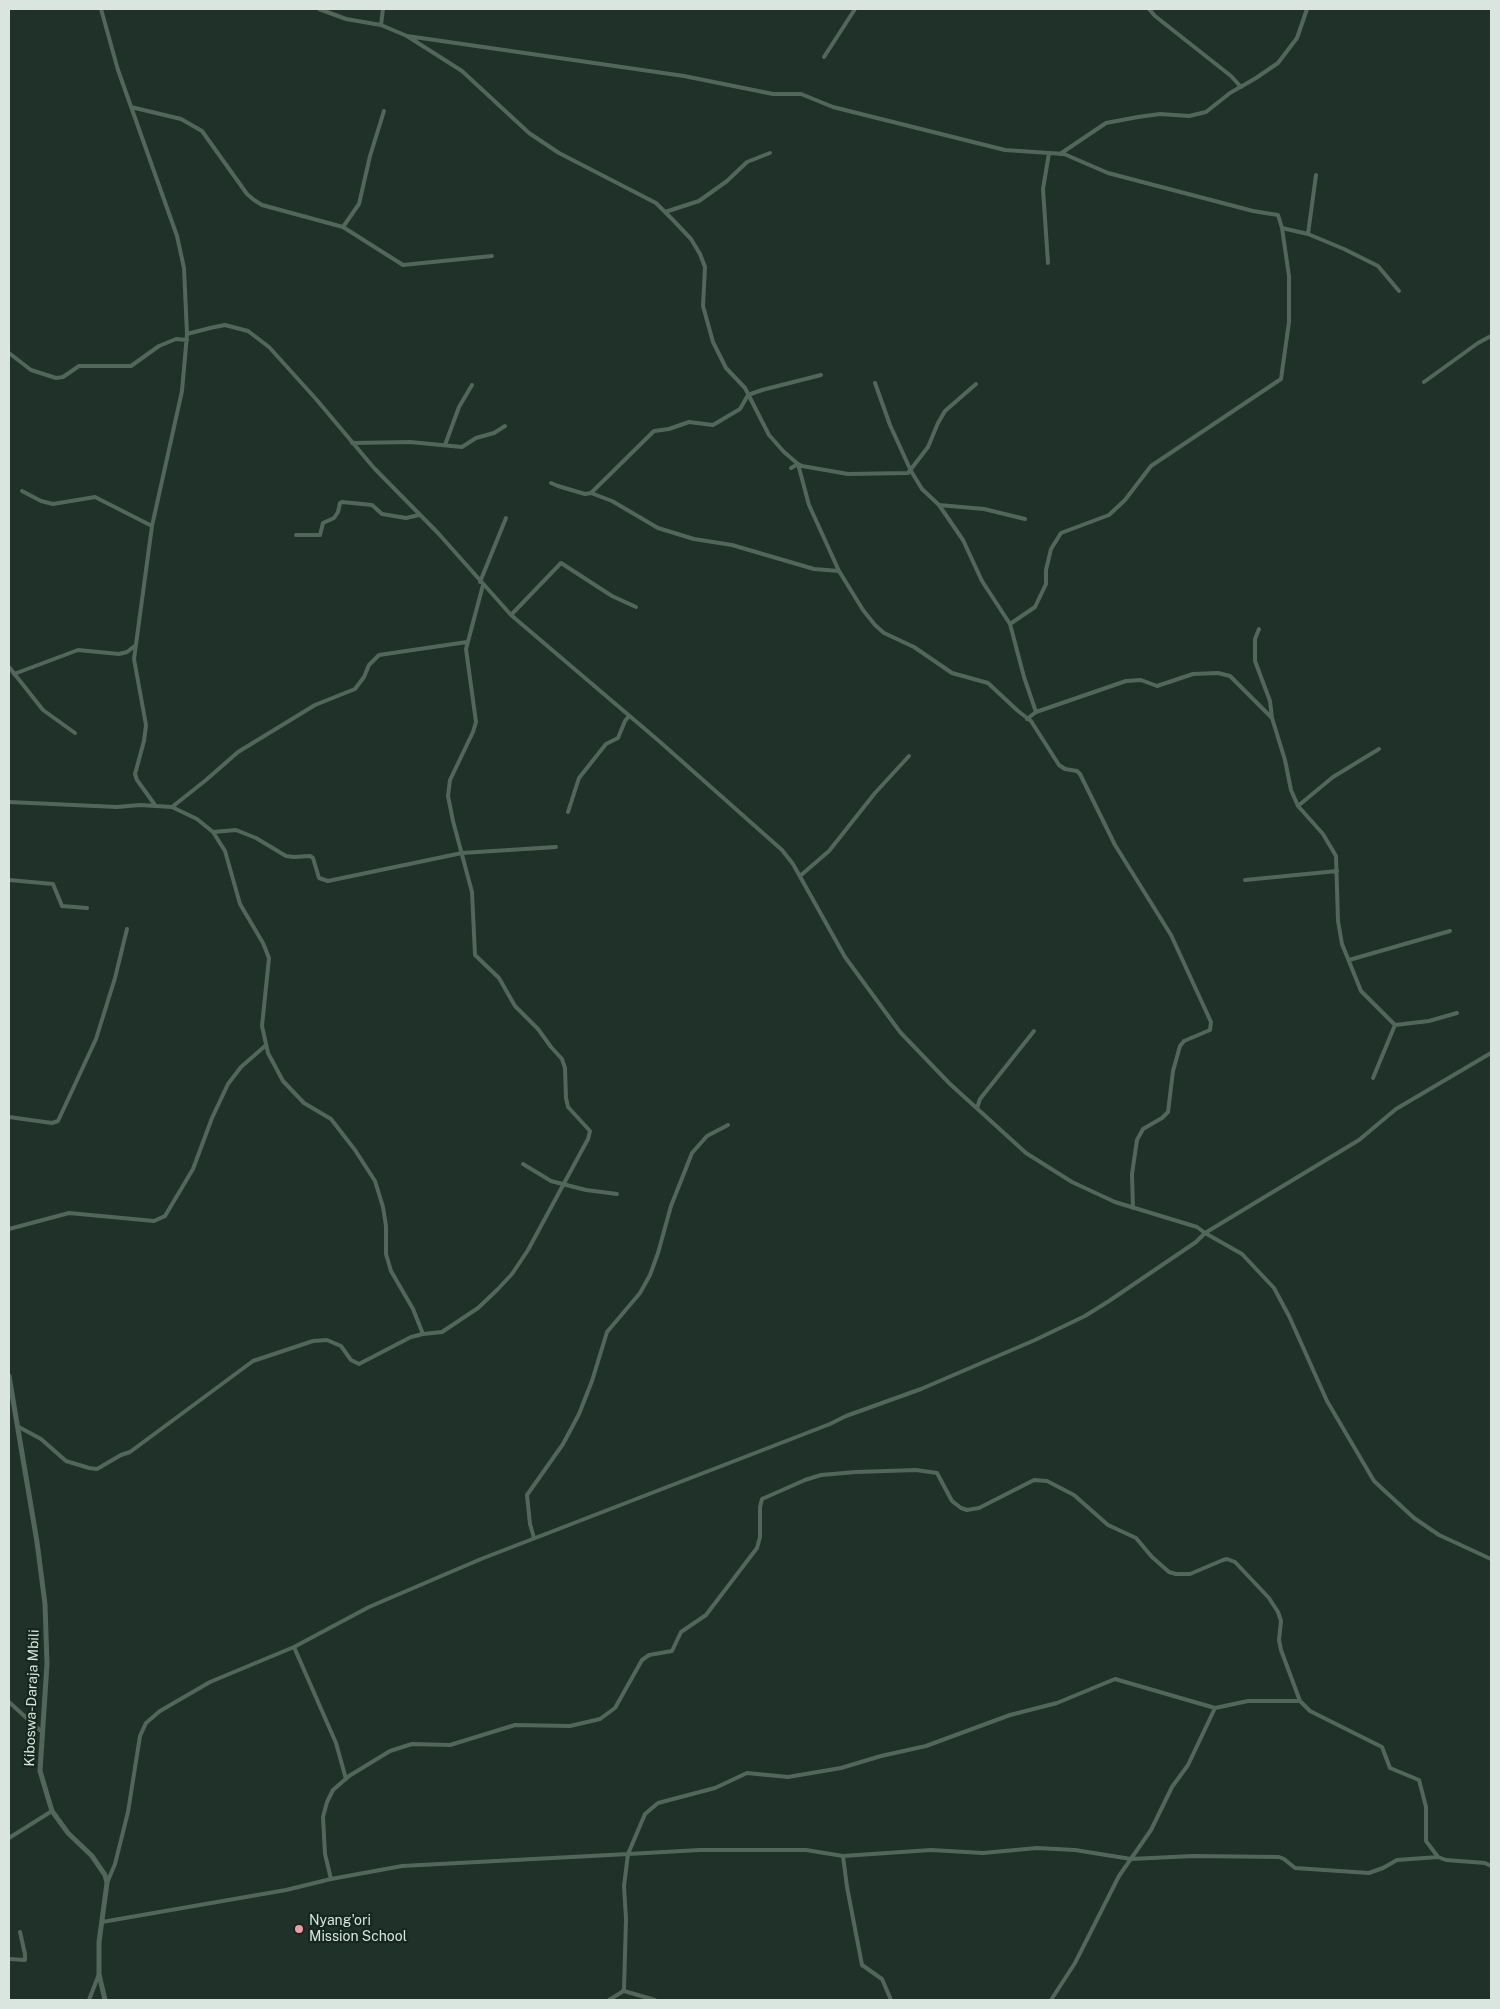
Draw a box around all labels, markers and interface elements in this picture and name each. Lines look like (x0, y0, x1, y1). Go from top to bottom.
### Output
street label: Kiboswa-Daraja Mbili (21, 1629, 43, 1767)
place label: Nyang'ori Mission School (309, 1913, 407, 1945)
marker: Nyang'ori Mission School (293, 1923, 305, 1935)

